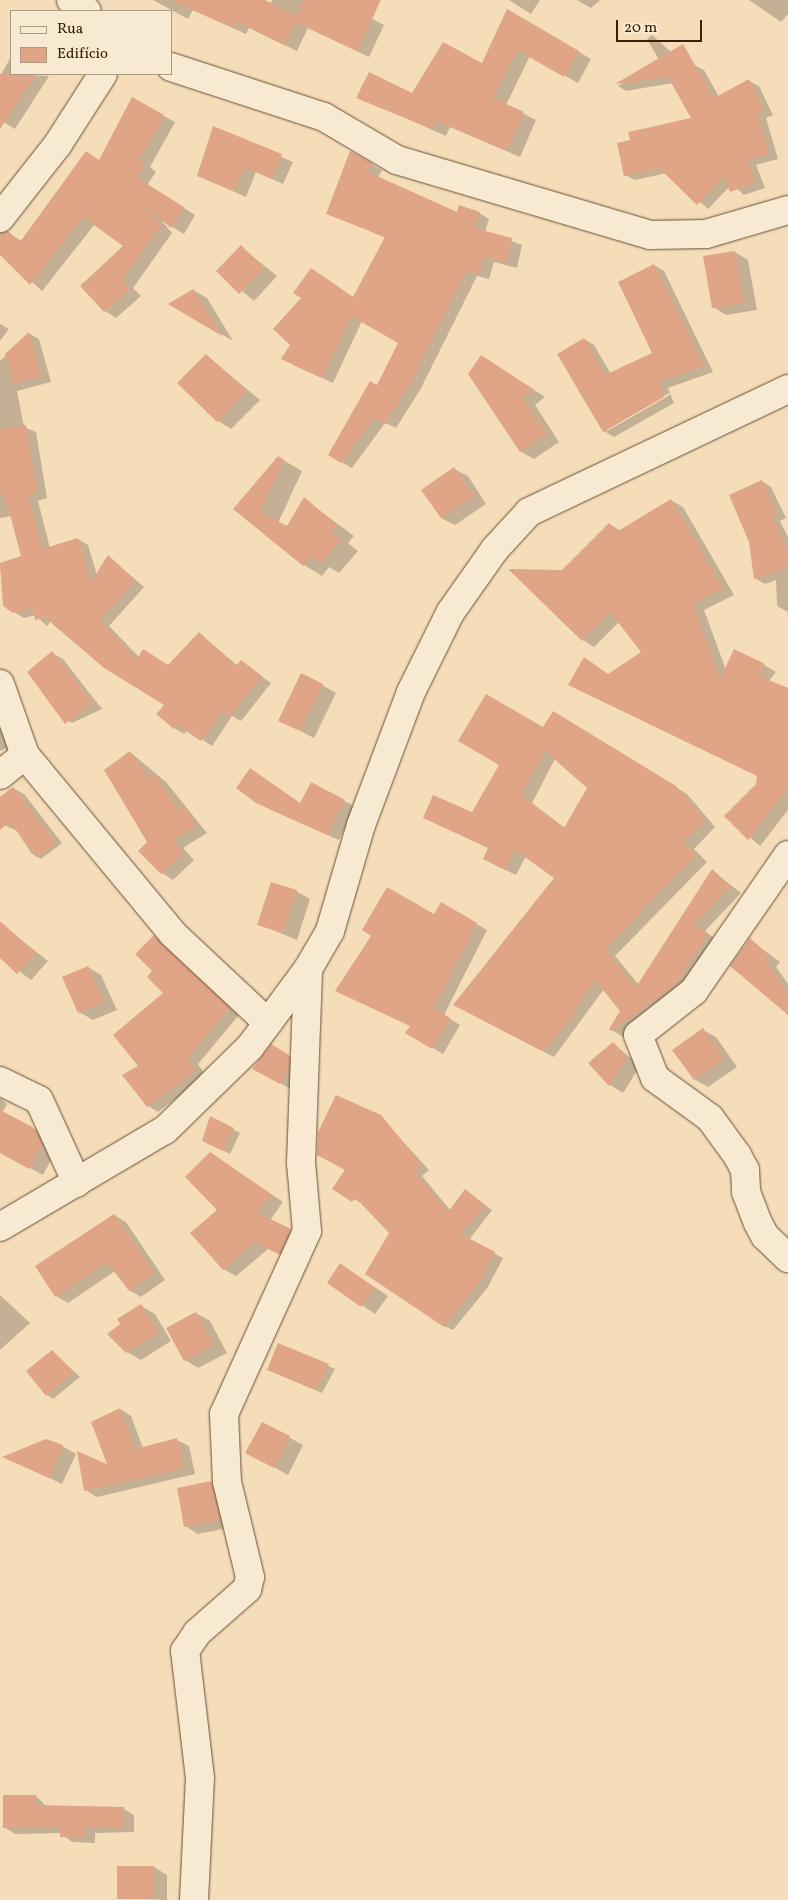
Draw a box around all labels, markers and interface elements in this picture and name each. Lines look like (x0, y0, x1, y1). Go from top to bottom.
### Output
legend (10, 10, 172, 75)
scale bar (618, 10, 704, 42)
text: 20 m (624, 18, 657, 39)
text: Rua (57, 19, 83, 40)
text: Edifício (57, 44, 108, 65)

